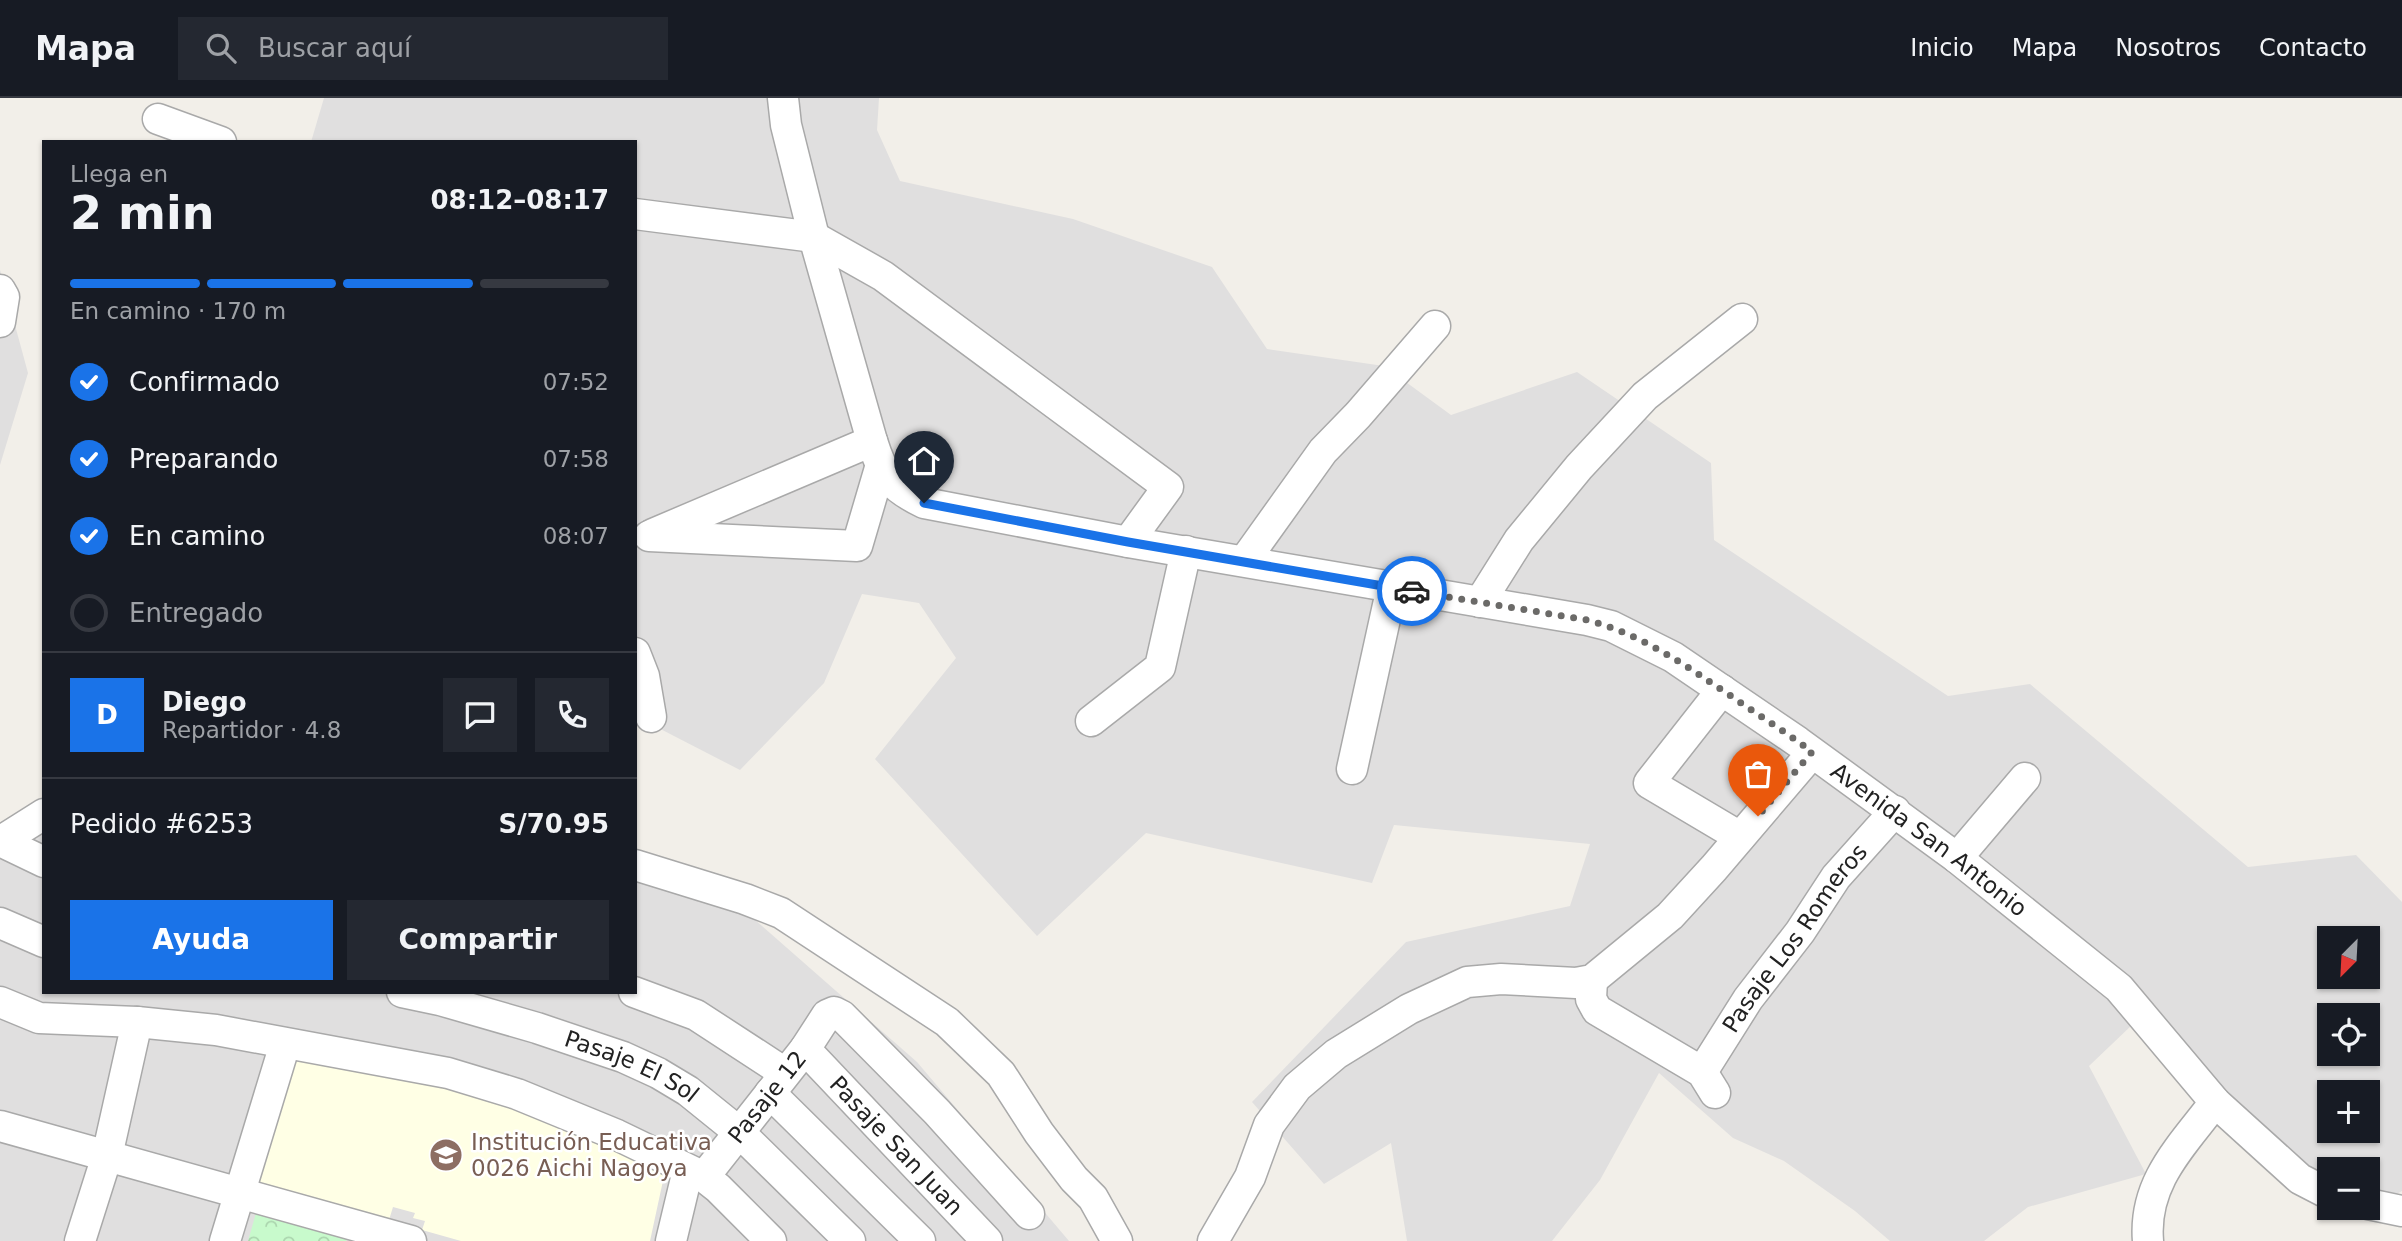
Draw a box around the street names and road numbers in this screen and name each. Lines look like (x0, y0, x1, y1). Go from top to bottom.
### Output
street label: Avenida San Antonio (1826, 758, 2032, 922)
street label: Pasaje Los Romeros (1717, 839, 1872, 1037)
street label: Pasaje El Sol (561, 1025, 704, 1107)
street label: Pasaje 12 (723, 1046, 812, 1148)
street label: Pasaje San Juan (825, 1071, 968, 1220)

